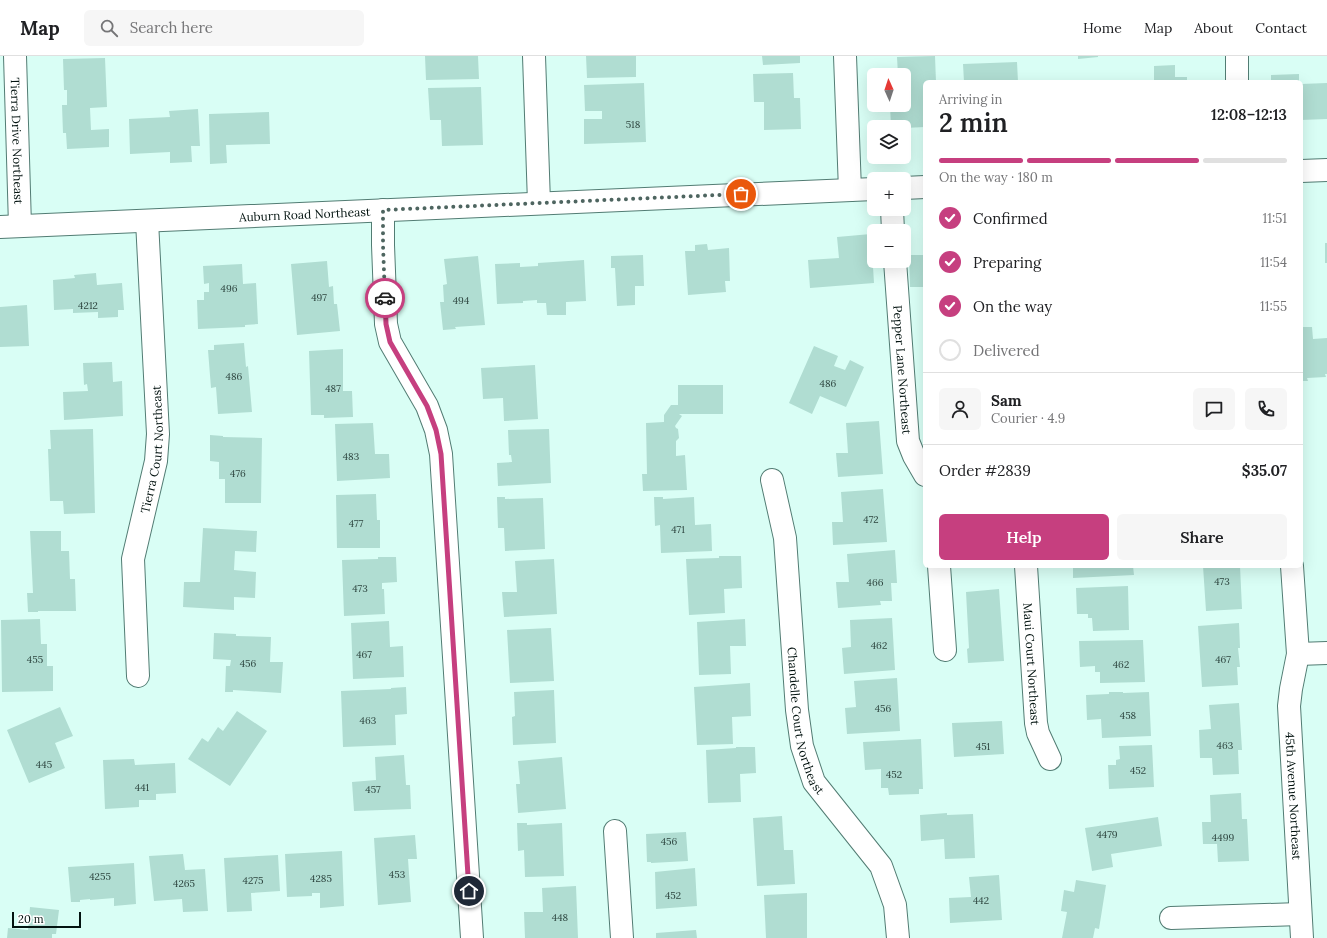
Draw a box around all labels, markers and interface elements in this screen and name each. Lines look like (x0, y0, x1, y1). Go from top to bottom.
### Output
search box (84, 10, 364, 46)
text: Map (20, 16, 60, 40)
icon: search (98, 17, 120, 39)
text: Search here (130, 18, 213, 37)
text: Home (1083, 19, 1122, 37)
text: Map (1144, 19, 1172, 37)
text: About (1194, 19, 1233, 37)
text: Contact (1255, 19, 1307, 37)
north arrow (867, 68, 911, 112)
map controls (867, 68, 911, 268)
street label: Tierra Drive Northeast (8, 77, 27, 205)
text: Arriving in (939, 91, 1002, 108)
text: 12:08–12:13 (1211, 105, 1287, 124)
text: 2 min (939, 106, 1008, 139)
house number: 518 (626, 118, 641, 131)
button: layers (867, 120, 911, 164)
text: On the way · 180 m (939, 169, 1053, 186)
button: + (867, 172, 911, 216)
pin (724, 177, 758, 211)
icon: bag (730, 183, 752, 205)
street label: Auburn Road Northeast (238, 203, 371, 224)
icon: check (939, 207, 961, 229)
text: Confirmed (973, 209, 1048, 228)
text: 11:51 (1262, 210, 1287, 227)
button: − (867, 224, 911, 268)
icon: check (939, 251, 961, 273)
text: Preparing (973, 253, 1041, 272)
text: 11:54 (1260, 254, 1287, 271)
courier (365, 278, 405, 318)
house number: 496 (221, 282, 238, 295)
icon: car (374, 287, 396, 309)
house number: 497 (311, 291, 327, 304)
house number: 494 (453, 294, 470, 307)
icon: check (939, 295, 961, 317)
text: On the way (973, 297, 1052, 316)
text: 11:55 (1260, 298, 1287, 315)
house number: 4212 (78, 299, 98, 312)
street label: Pepper Lane Northeast (891, 305, 915, 435)
text: Delivered (973, 341, 1040, 360)
house number: 486 (226, 370, 243, 383)
house number: 486 (820, 377, 837, 390)
house number: 487 (325, 382, 341, 395)
street label: Tierra Court Northeast (137, 385, 166, 515)
button: person (939, 388, 981, 430)
button: chat (1193, 388, 1235, 430)
button: phone (1245, 388, 1287, 430)
text: Sam (991, 391, 1022, 410)
text: Courier · 4.9 (991, 410, 1065, 427)
house number: 483 (343, 450, 360, 463)
text: Order #2839 (939, 461, 1031, 480)
text: $35.07 (1242, 461, 1287, 480)
house number: 476 (230, 467, 246, 480)
house number: 472 (863, 513, 879, 526)
button: Help (939, 514, 1109, 560)
button: Share (1117, 514, 1287, 560)
house number: 477 (349, 517, 364, 530)
house number: 471 (671, 523, 685, 536)
house number: 473 (1214, 575, 1230, 588)
house number: 466 (867, 576, 884, 589)
house number: 473 (352, 582, 368, 595)
street label: Maui Court Northeast (1021, 602, 1044, 726)
house number: 462 (871, 639, 887, 652)
street label: Chandelle Court Northeast (785, 646, 828, 797)
house number: 467 (356, 648, 372, 661)
house number: 455 (27, 653, 43, 666)
house number: 467 (1215, 653, 1231, 666)
house number: 456 (240, 657, 257, 670)
house number: 462 (1113, 658, 1129, 671)
house number: 456 (875, 702, 892, 715)
house number: 458 (1120, 709, 1137, 722)
house number: 463 (360, 714, 377, 727)
street label: 45th Avenue Northeast (1283, 731, 1305, 861)
house number: 463 (1217, 739, 1234, 752)
house number: 451 (976, 740, 991, 753)
house number: 445 (36, 758, 52, 771)
house number: 452 (1130, 764, 1146, 777)
house number: 452 (886, 768, 902, 781)
house number: 441 (135, 781, 150, 794)
house number: 457 (365, 783, 381, 796)
house number: 4479 (1096, 828, 1118, 841)
house number: 4499 (1212, 831, 1234, 844)
house number: 456 (661, 835, 678, 848)
house number: 453 (389, 868, 406, 881)
house number: 4255 (89, 870, 111, 883)
house number: 4285 (310, 872, 332, 885)
house number: 4275 (243, 874, 263, 887)
pin (452, 874, 486, 908)
house number: 4265 (173, 877, 195, 890)
icon: home (458, 880, 480, 902)
house number: 452 (665, 889, 681, 902)
house number: 442 (973, 894, 989, 907)
scale bar (12, 910, 81, 929)
house number: 448 (552, 911, 569, 924)
text: 20 m (18, 912, 43, 926)

